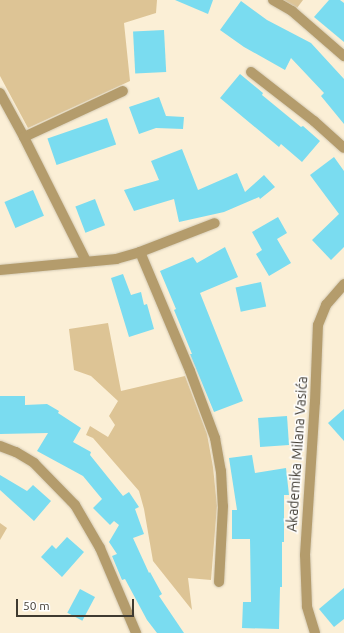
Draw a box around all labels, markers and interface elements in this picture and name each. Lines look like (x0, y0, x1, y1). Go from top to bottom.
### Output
street label: Akademika Milana Vasića (283, 376, 311, 532)
scale bar (18, 591, 136, 617)
text: 50 m (23, 599, 50, 612)

